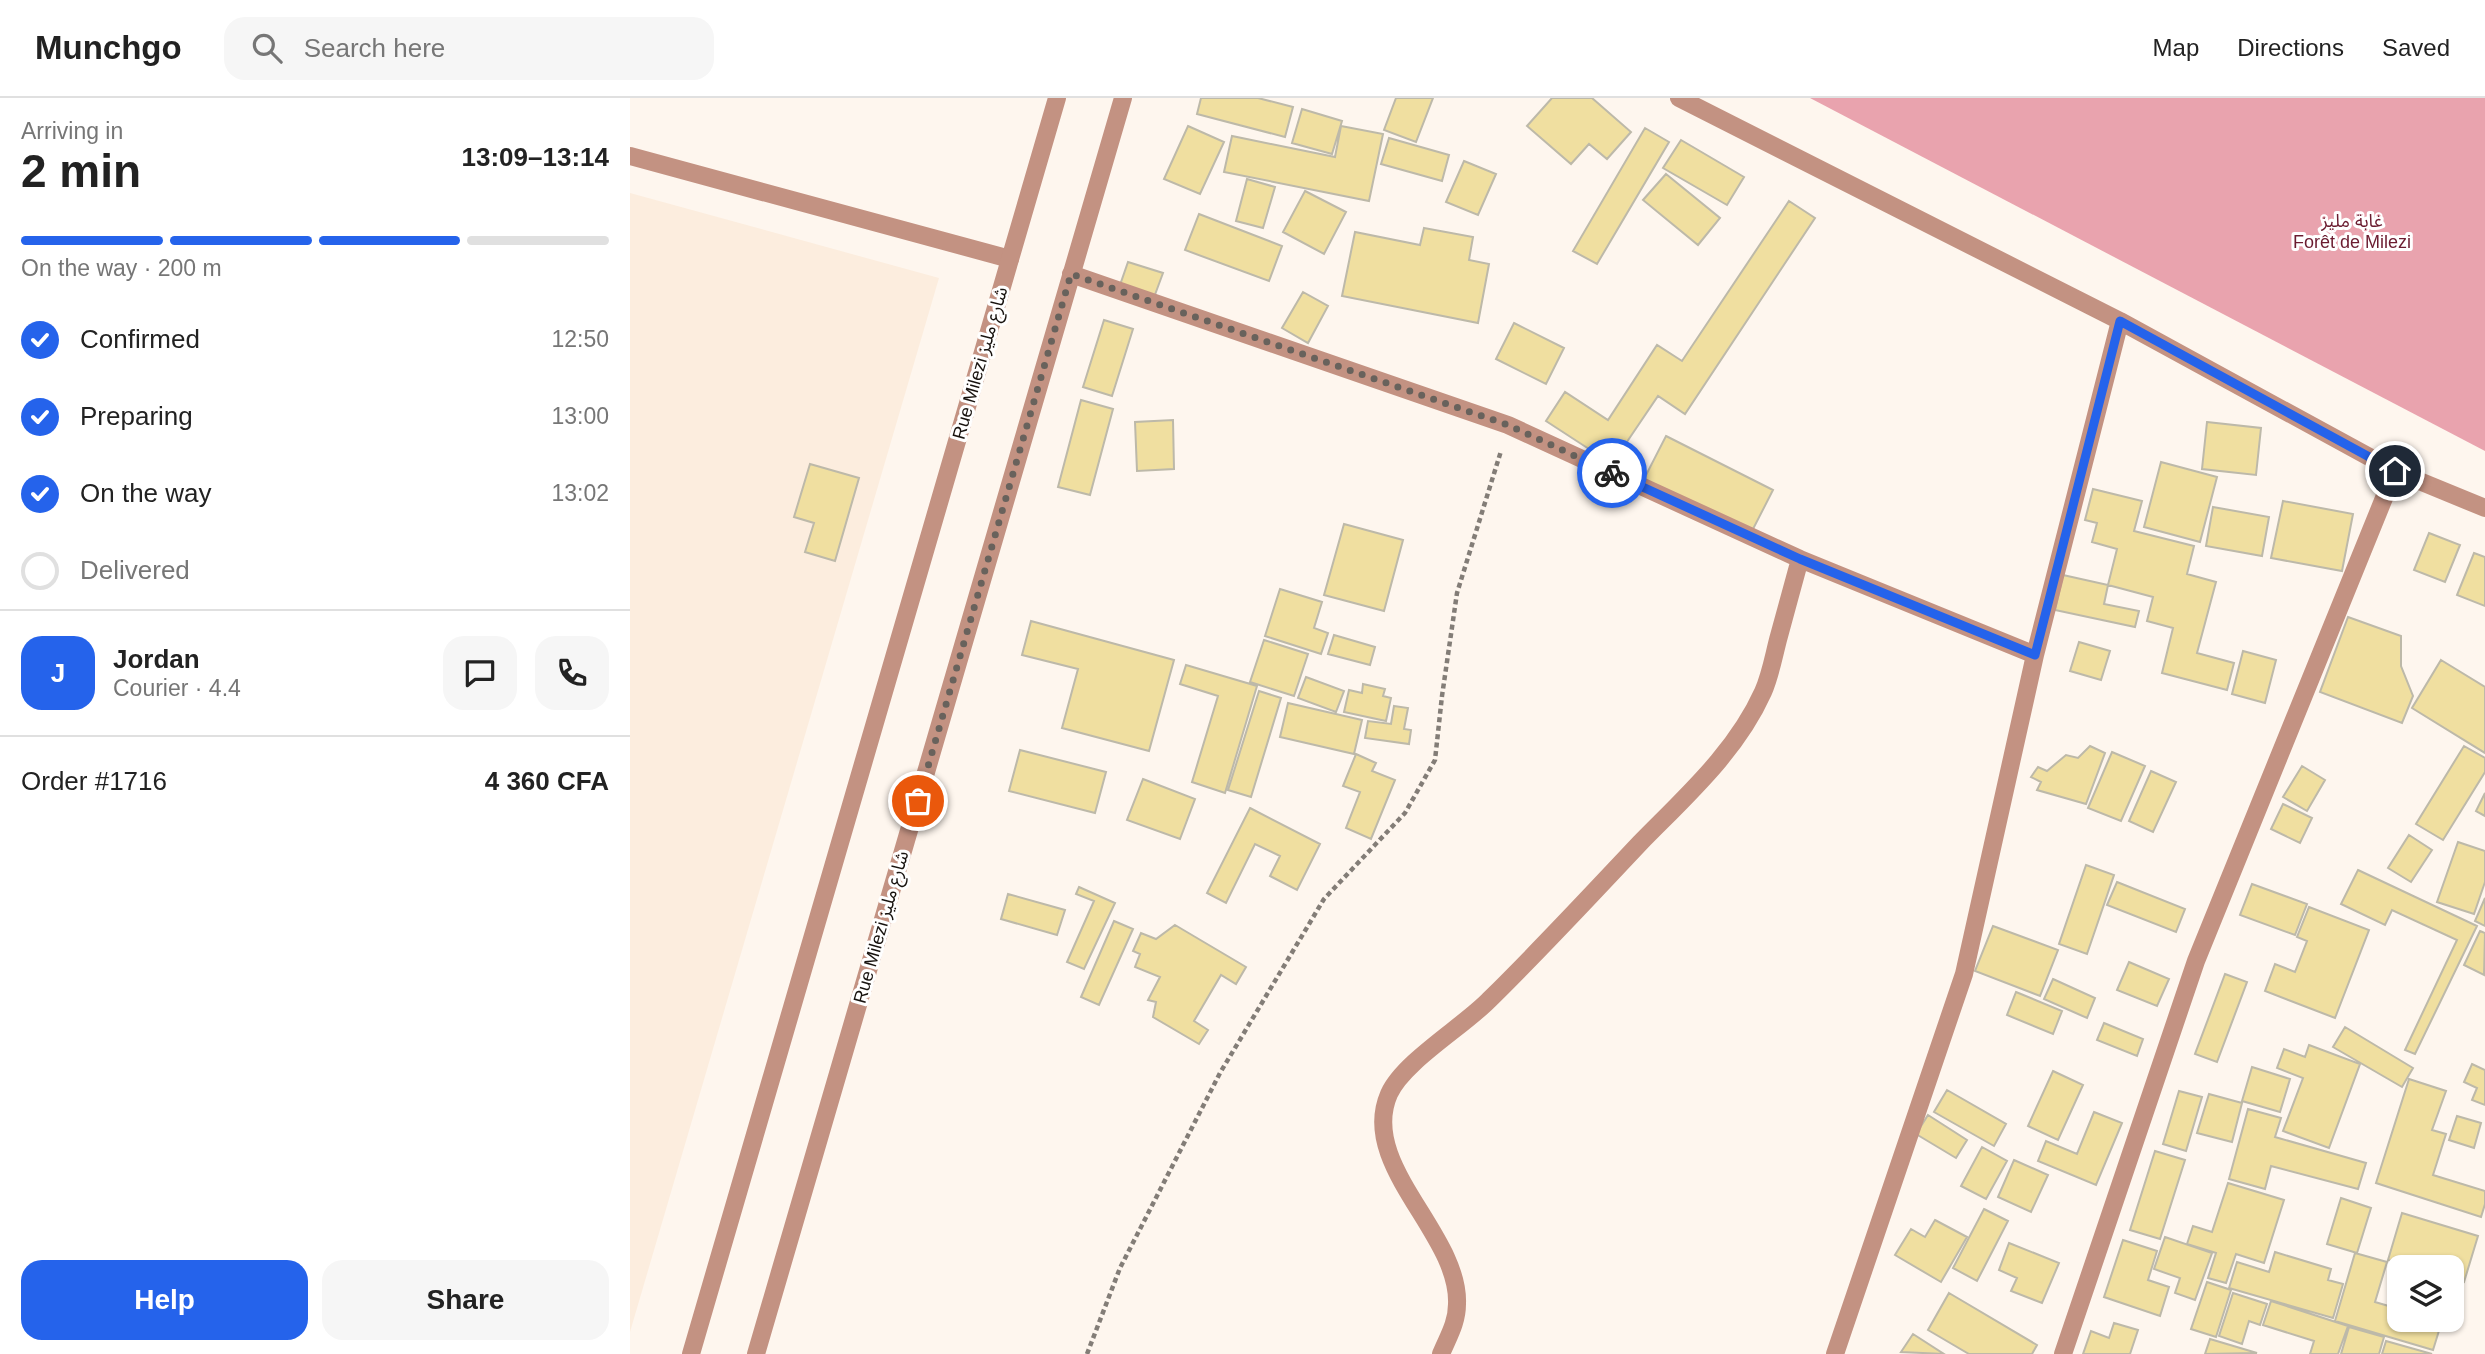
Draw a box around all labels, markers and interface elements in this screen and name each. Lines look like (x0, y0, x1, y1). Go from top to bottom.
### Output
search box (224, 17, 714, 80)
text: Munchgo (35, 29, 182, 66)
icon: search (248, 29, 286, 67)
text: Search here (304, 33, 445, 63)
text: Map (2153, 34, 2199, 61)
text: Directions (2237, 34, 2344, 61)
text: Saved (2382, 34, 2450, 61)
text: Arriving in (21, 118, 123, 144)
text: 13:09–13:14 (462, 142, 609, 172)
text: 2 min (21, 145, 141, 197)
park label: غابة مليز Forêt de Milezi (2293, 211, 2411, 252)
text: On the way · 200 m (21, 255, 222, 281)
street label: Rue Milezi شارع مليز (949, 284, 1015, 443)
icon: check (21, 321, 59, 359)
text: Confirmed (80, 324, 200, 354)
text: 12:50 (551, 326, 609, 352)
icon: check (21, 398, 59, 436)
text: Preparing (80, 401, 193, 431)
text: 13:00 (551, 403, 609, 429)
courier (1577, 438, 1647, 508)
pin (2365, 441, 2425, 501)
icon: home (2376, 452, 2414, 490)
icon: bike (1593, 454, 1631, 492)
icon: check (21, 475, 59, 513)
text: On the way (80, 478, 212, 508)
text: 13:02 (551, 480, 609, 506)
text: Delivered (80, 555, 190, 585)
button: chat (443, 636, 517, 710)
button: phone (535, 636, 609, 710)
text: Jordan (113, 644, 200, 674)
text: J (51, 658, 65, 688)
text: Courier · 4.4 (113, 675, 241, 701)
text: Order #1716 (21, 766, 167, 796)
text: 4 360 CFA (485, 766, 609, 796)
pin (888, 771, 948, 831)
icon: bag (899, 782, 937, 820)
street label: Rue Milezi شارع مليز (850, 848, 916, 1007)
map controls (2387, 1255, 2464, 1332)
button: layers (2387, 1255, 2464, 1332)
button: Help (21, 1260, 308, 1340)
button: Share (322, 1260, 609, 1340)

